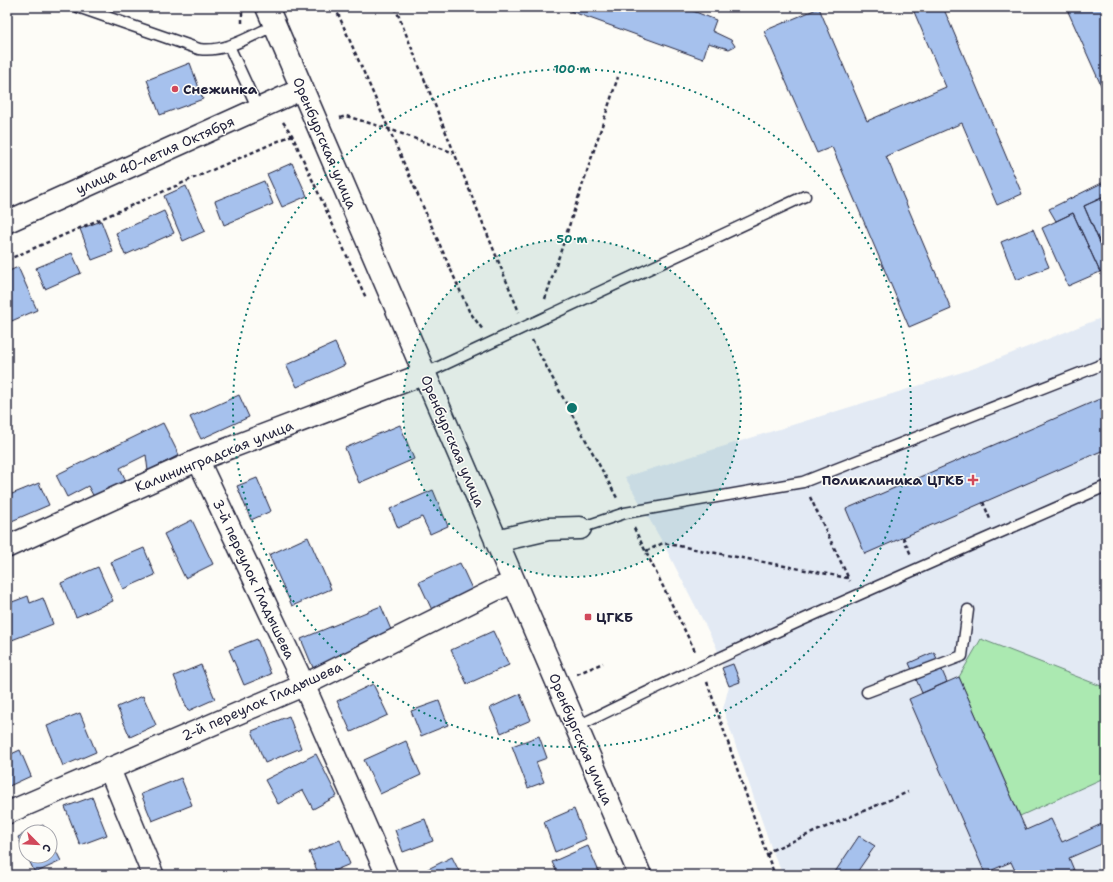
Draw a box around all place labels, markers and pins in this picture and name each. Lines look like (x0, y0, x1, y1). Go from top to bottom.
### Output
place label: Снежинка (183, 80, 258, 98)
marker: Снежинка (170, 84, 180, 94)
centre of rings (565, 401, 579, 415)
place label: Поликлиника ЦГКБ (822, 471, 964, 489)
marker: Поликлиника ЦГКБ (967, 474, 979, 486)
place label: ЦГКБ (596, 608, 633, 626)
marker: ЦГКБ (583, 612, 593, 622)

